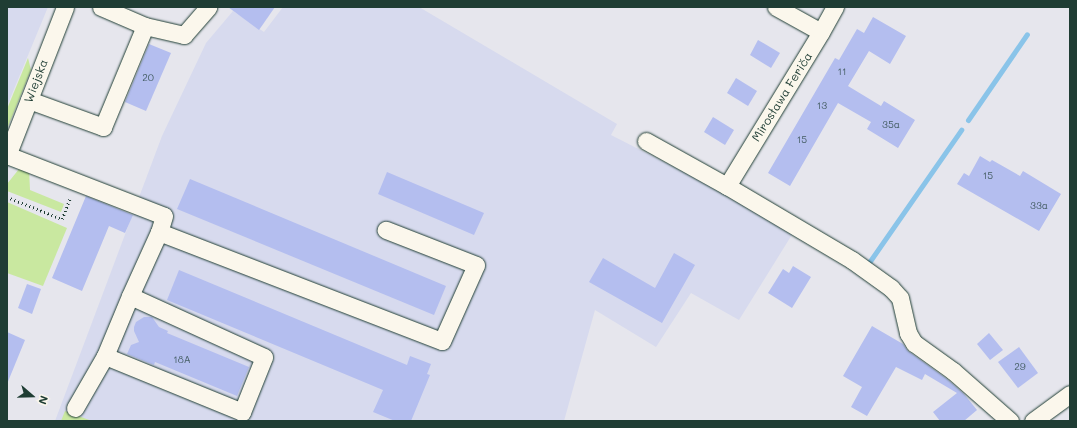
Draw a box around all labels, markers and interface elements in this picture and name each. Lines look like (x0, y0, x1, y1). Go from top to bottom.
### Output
street label: Mirosława Feriča (749, 50, 815, 144)
street label: Wiejska (21, 57, 51, 105)
house number: 11 (838, 66, 846, 78)
house number: 20 (142, 72, 154, 84)
house number: 13 (817, 100, 827, 112)
house number: 35a (882, 119, 900, 131)
house number: 15 (797, 134, 807, 146)
house number: 15 (983, 170, 993, 182)
house number: 33a (1030, 200, 1048, 212)
house number: 18A (173, 354, 191, 366)
house number: 29 (1014, 361, 1026, 373)
north arrow (12, 376, 52, 416)
text: N (35, 394, 52, 407)

